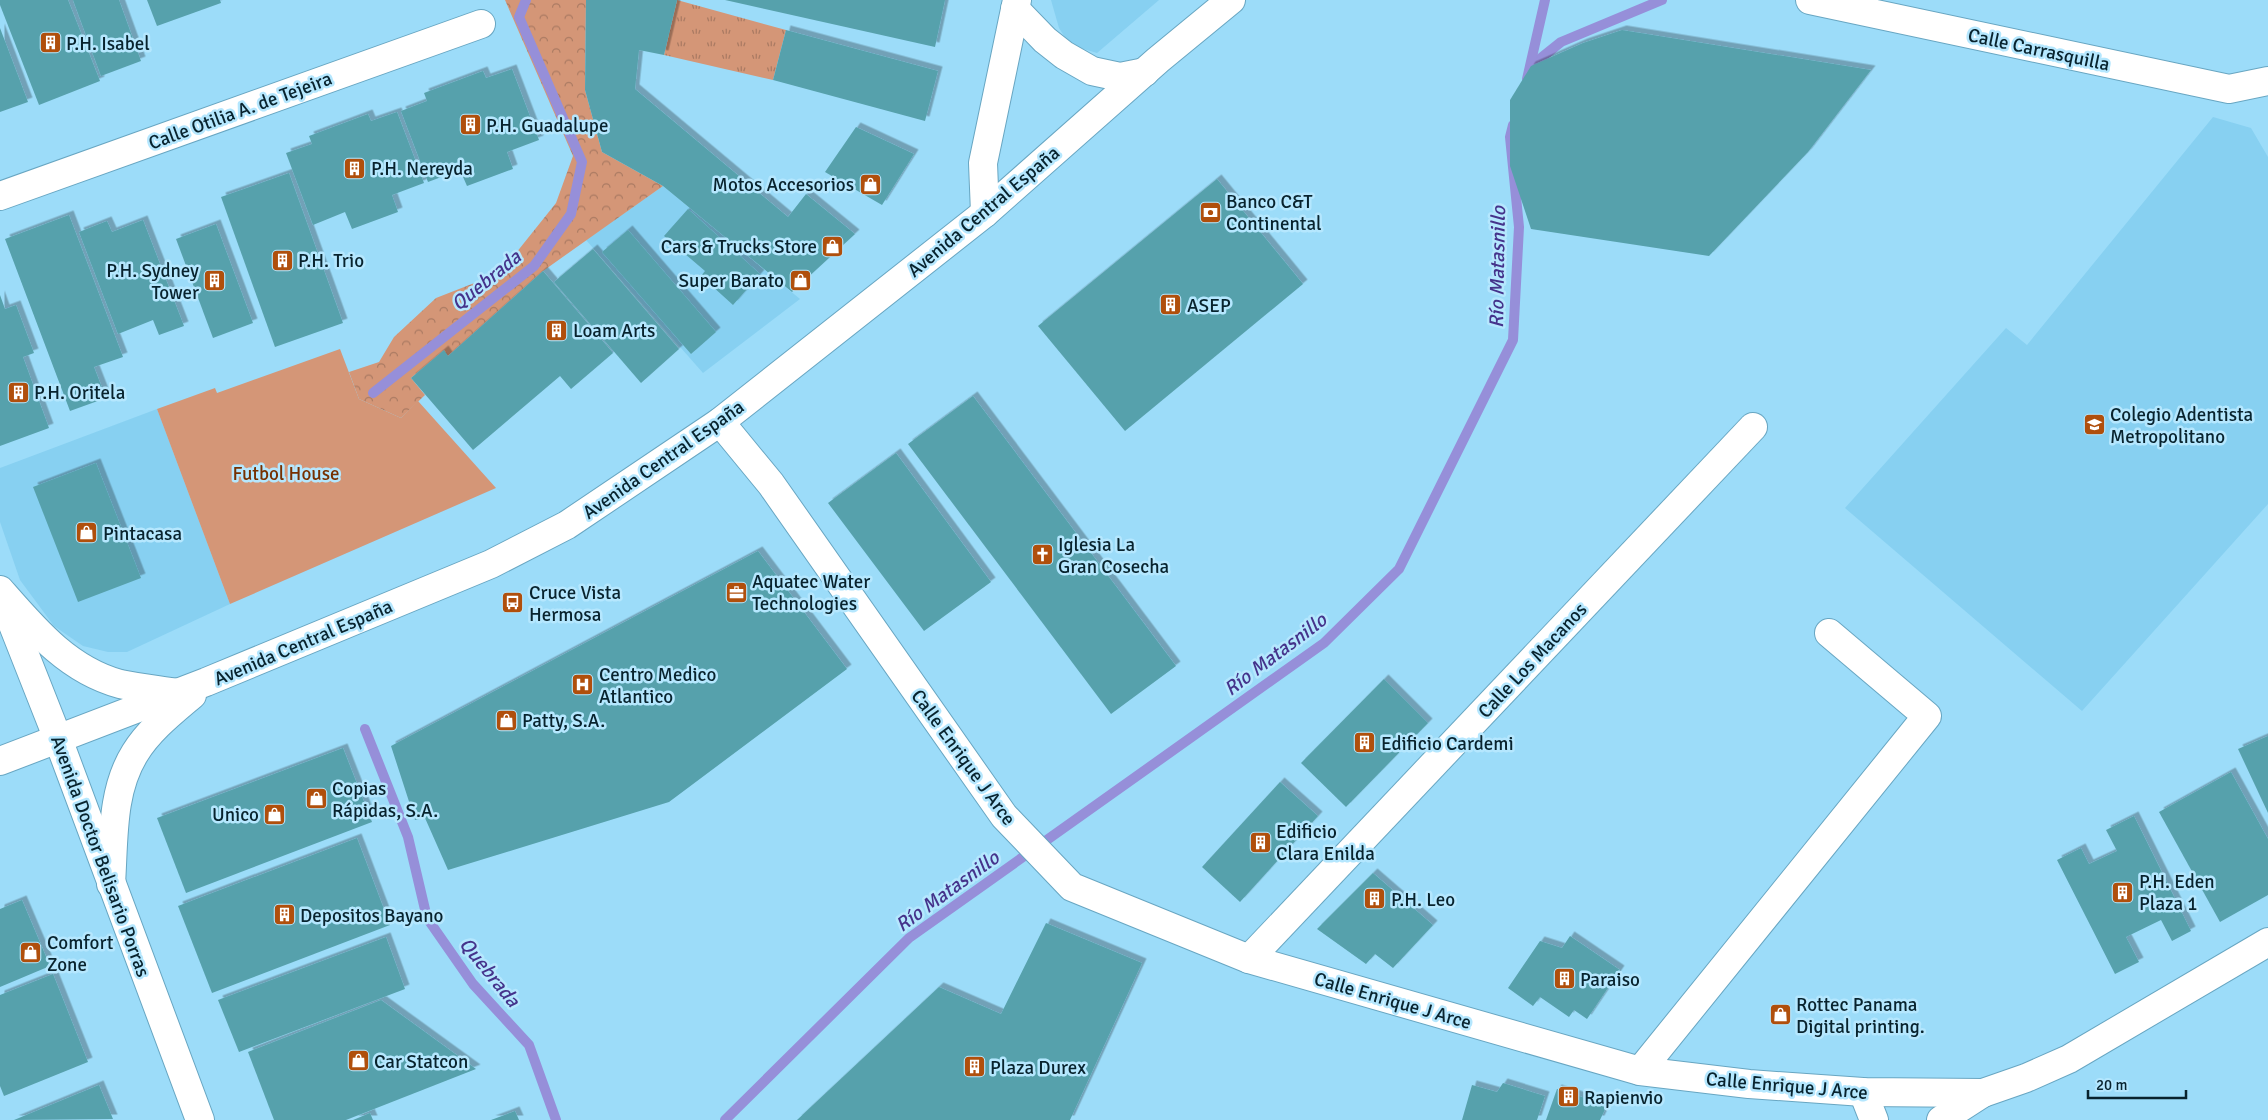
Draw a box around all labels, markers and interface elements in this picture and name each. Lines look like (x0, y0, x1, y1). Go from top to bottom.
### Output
street label: Calle Carrasquilla (1966, 23, 2112, 77)
building icon: P.H. Isabel (38, 31, 62, 55)
place label: P.H. Isabel (66, 32, 150, 56)
street label: Calle Otilia A. de Tejeira (145, 67, 335, 155)
building icon: P.H. Guadalupe (458, 113, 482, 137)
place label: P.H. Guadalupe (486, 114, 608, 138)
street label: Avenida Central España (903, 141, 1065, 283)
building icon: P.H. Nereyda (343, 156, 367, 180)
place label: P.H. Nereyda (371, 157, 473, 181)
shop icon: Motos Accesorios (858, 172, 882, 196)
place label: Motos Accesorios (713, 173, 854, 197)
place label: Banco C&T Continental (1226, 190, 1322, 236)
bank icon: Banco C&T Continental (1198, 200, 1222, 224)
water label: Río Matasnillo (1484, 204, 1511, 328)
shop icon: Cars & Trucks Store (821, 234, 845, 258)
place label: Cars & Trucks Store (661, 235, 817, 259)
water label: Quebrada (446, 244, 527, 316)
building icon: P.H. Trio (270, 248, 294, 272)
place label: P.H. Trio (298, 249, 364, 273)
place label: P.H. Sydney Tower (106, 259, 199, 305)
shop icon: Super Barato (788, 268, 812, 292)
building icon: P.H. Sydney Tower (203, 269, 227, 293)
place label: Super Barato (679, 269, 784, 293)
building icon: ASEP (1159, 293, 1183, 317)
place label: ASEP (1187, 294, 1231, 318)
building icon: Loam Arts (545, 318, 569, 342)
place label: Loam Arts (573, 319, 655, 343)
building icon: P.H. Oritela (6, 380, 30, 404)
place label: P.H. Oritela (34, 381, 125, 405)
street label: Avenida Central España (578, 395, 749, 525)
place label: Colegio Adentista Metropolitano (2110, 403, 2253, 449)
school or university icon: Colegio Adentista Metropolitano (2082, 413, 2106, 437)
park label: Futbol House (232, 462, 340, 486)
shop icon: Pintacasa (75, 521, 99, 545)
place label: Pintacasa (103, 522, 182, 546)
place label: Iglesia La Gran Cosecha (1058, 533, 1169, 579)
church icon: Iglesia La Gran Cosecha (1030, 543, 1054, 567)
place label: Aquatec Water Technologies (752, 570, 870, 616)
office icon: Aquatec Water Technologies (724, 580, 748, 604)
place label: Cruce Vista Hermosa (529, 581, 621, 627)
bus stop icon: Cruce Vista Hermosa (501, 591, 525, 615)
street label: Avenida Central España (211, 594, 396, 691)
street label: Calle Los Macanos (1473, 598, 1592, 723)
water label: Río Matasnillo (1219, 607, 1333, 701)
place label: Centro Medico Atlantico (599, 663, 716, 709)
hospital icon: Centro Medico Atlantico (571, 673, 595, 697)
street label: Calle Enrique J Arce (906, 685, 1021, 830)
shop icon: Patty, S.A. (494, 708, 518, 732)
place label: Patty, S.A. (522, 709, 605, 733)
building icon: Edificio Cardemi (1353, 731, 1377, 755)
street label: Avenida Doctor Belisario Porras (45, 732, 155, 980)
place label: Edificio Cardemi (1381, 732, 1514, 756)
place label: Copias Rápidas, S.A. (332, 777, 438, 823)
shop icon: Copias Rápidas, S.A. (304, 787, 328, 811)
shop icon: Unico (263, 802, 287, 826)
place label: Unico (212, 803, 259, 827)
place label: Edificio Clara Enilda (1276, 820, 1375, 866)
building icon: Edificio Clara Enilda (1248, 830, 1272, 854)
water label: Río Matasnillo (890, 844, 1005, 937)
place label: P.H. Eden Plaza 1 (2139, 870, 2215, 916)
building icon: P.H. Eden Plaza 1 (2111, 880, 2135, 904)
building icon: P.H. Leo (1363, 887, 1387, 911)
place label: P.H. Leo (1391, 888, 1455, 912)
building icon: Depositos Bayano (272, 903, 296, 927)
place label: Depositos Bayano (300, 904, 444, 928)
place label: Comfort Zone (47, 931, 114, 977)
water label: Quebrada (454, 932, 526, 1013)
shop icon: Comfort Zone (19, 941, 43, 965)
street label: Calle Enrique J Arce (1311, 967, 1474, 1035)
building icon: Paraiso (1552, 967, 1576, 991)
place label: Paraiso (1580, 968, 1640, 992)
place label: Rottec Panama Digital printing. (1796, 993, 1925, 1039)
shop icon: Rottec Panama Digital printing. (1768, 1003, 1792, 1027)
shop icon: Car Statcon (346, 1049, 370, 1073)
place label: Car Statcon (374, 1050, 468, 1074)
building icon: Plaza Durex (962, 1055, 986, 1079)
place label: Plaza Durex (990, 1056, 1086, 1080)
street label: Calle Enrique J Arce (1705, 1067, 1869, 1105)
scale bar (2088, 1068, 2186, 1100)
text: 20 m (2096, 1076, 2127, 1094)
building icon: Rapienvio (1556, 1085, 1580, 1109)
place label: Rapienvio (1584, 1086, 1663, 1110)

